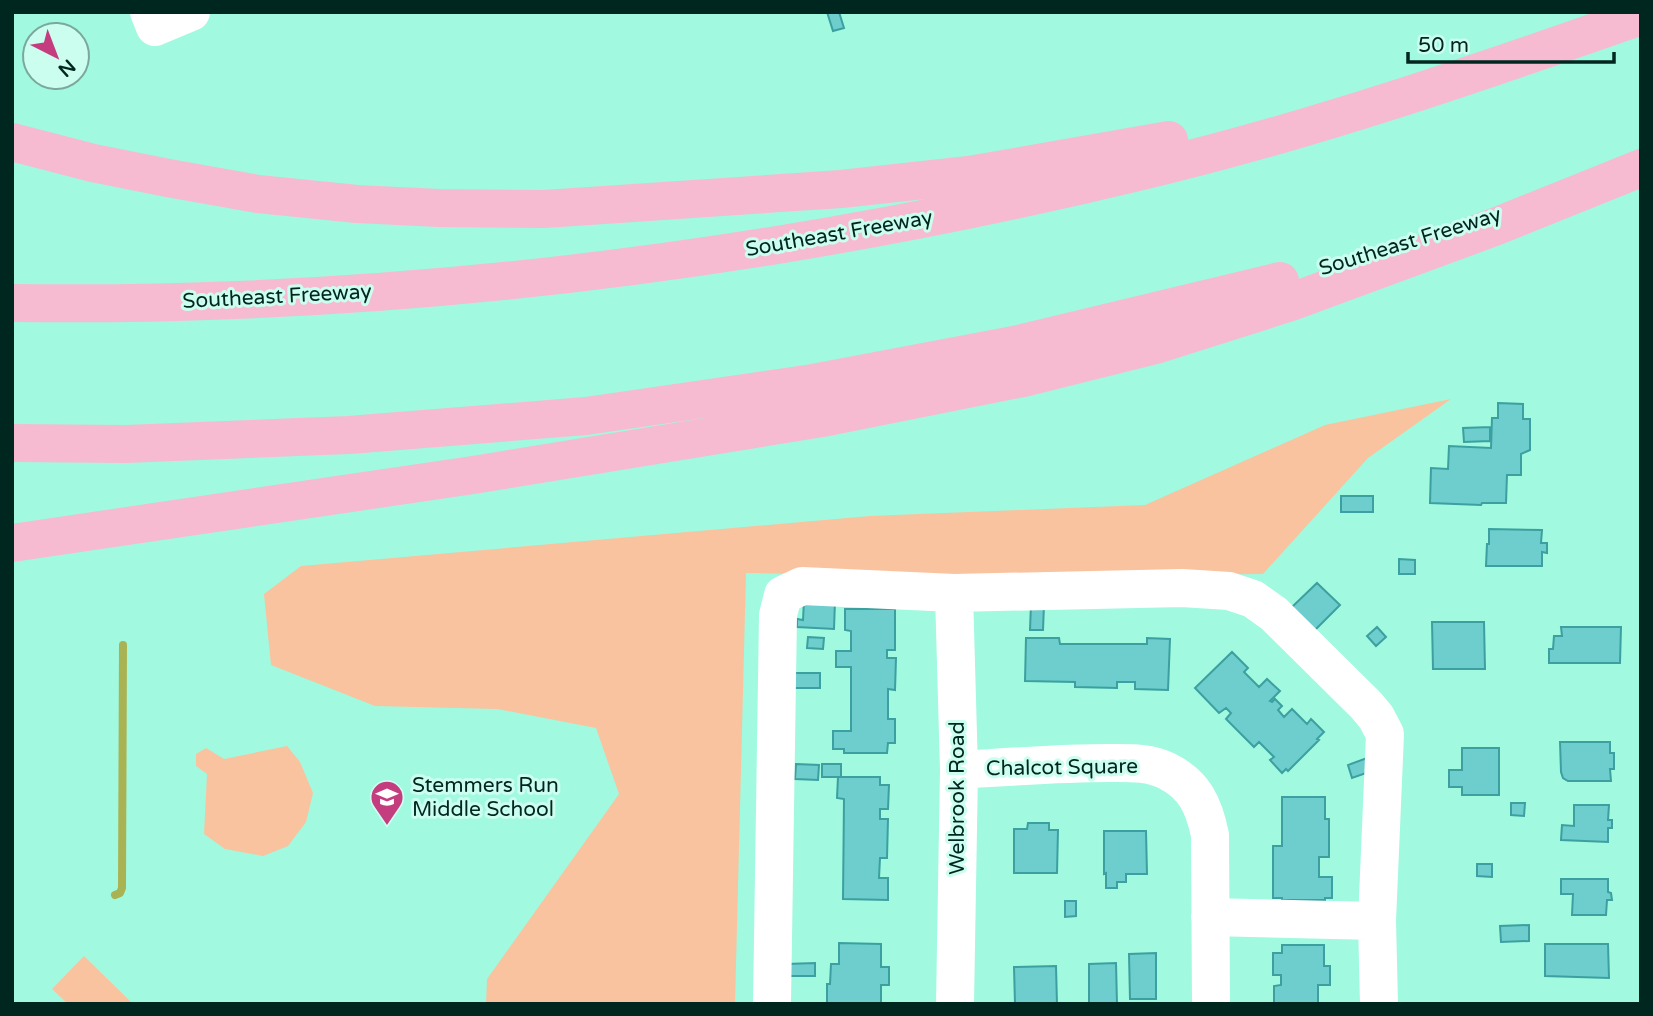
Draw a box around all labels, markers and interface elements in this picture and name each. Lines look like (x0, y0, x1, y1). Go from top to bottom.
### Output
north arrow (21, 21, 91, 91)
scale bar (1408, 21, 1614, 65)
text: 50 m (1418, 33, 1469, 58)
text: N (54, 55, 80, 81)
street label: Southeast Freeway (1316, 202, 1504, 281)
street label: Southeast Freeway (744, 205, 935, 262)
street label: Southeast Freeway (182, 279, 372, 314)
street label: Welbrook Road (945, 721, 970, 875)
street label: Chalcot Square (986, 754, 1138, 781)
place label: Stemmers Run Middle School (412, 773, 559, 822)
school or university icon: Stemmers Run Middle School (368, 778, 406, 827)

